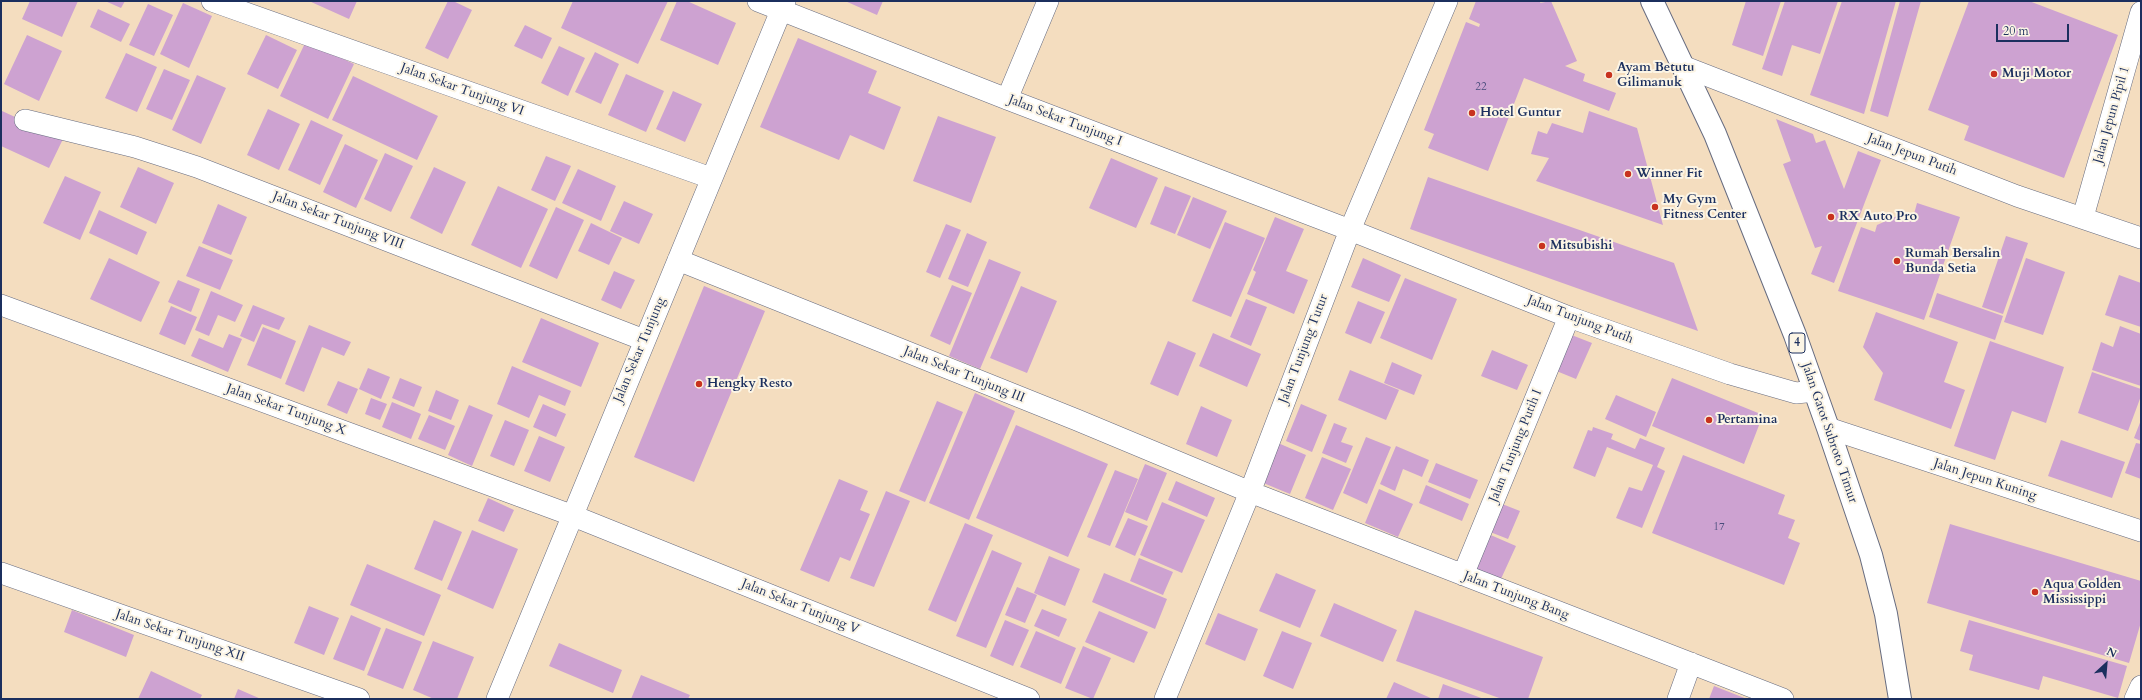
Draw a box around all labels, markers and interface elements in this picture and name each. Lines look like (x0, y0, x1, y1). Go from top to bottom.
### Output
scale bar (1998, 16, 2071, 42)
text: 20 m (2003, 23, 2029, 39)
street label: Jalan Sekar Tunjung VI (398, 60, 526, 120)
place label: Ayam Betutu Gilimanuk (1617, 60, 1695, 91)
street label: Jalan Jepun Pipil 1 (2091, 65, 2133, 165)
place label: Muji Motor (2002, 66, 2071, 82)
marker: Muji Motor (1989, 69, 1999, 79)
marker: Ayam Betutu Gilimanuk (1604, 70, 1614, 80)
house number: 22 (1475, 80, 1487, 94)
street label: Jalan Sekar Tunjung I (1006, 92, 1124, 150)
place label: Hotel Guntur (1480, 105, 1561, 121)
marker: Hotel Guntur (1467, 108, 1477, 118)
street label: Jalan Jepun Putih (1865, 131, 1959, 179)
place label: Winner Fit (1636, 166, 1702, 182)
marker: Winner Fit (1623, 169, 1633, 179)
street label: Jalan Sekar Tunjung VIII (270, 189, 406, 253)
place label: My Gym Fitness Center (1663, 192, 1746, 223)
marker: My Gym Fitness Center (1650, 202, 1660, 212)
place label: RX Auto Pro (1839, 209, 1917, 225)
marker: RX Auto Pro (1826, 212, 1836, 222)
place label: Mitsubishi (1550, 238, 1612, 254)
marker: Mitsubishi (1537, 241, 1547, 251)
place label: Rumah Bersalin Bunda Setia (1905, 246, 2000, 277)
marker: Rumah Bersalin Bunda Setia (1892, 256, 1902, 266)
street label: Jalan Tunjung Tutur (1276, 292, 1332, 406)
street label: Jalan Tunjung Putih (1525, 293, 1635, 347)
street label: Jalan Sekar Tunjung (611, 295, 669, 405)
road number: 4 (1789, 333, 1805, 353)
street label: Jalan Sekar Tunjung III (901, 344, 1027, 406)
street label: Jalan Gatot Subroto Timur (1798, 361, 1860, 505)
place label: Hengky Resto (707, 376, 792, 392)
marker: Hengky Resto (694, 379, 704, 389)
street label: Jalan Sekar Tunjung X (224, 381, 348, 439)
street label: Jalan Tunjung Putih I (1486, 387, 1546, 505)
place label: Pertamina (1717, 412, 1777, 428)
marker: Pertamina (1704, 415, 1714, 425)
street label: Jalan Jepun Kuning (1931, 456, 2039, 504)
house number: 17 (1713, 520, 1725, 534)
street label: Jalan Tunjung Bang (1461, 569, 1571, 623)
street label: Jalan Sekar Tunjung V (739, 576, 861, 638)
place label: Aqua Golden Mississippi (2043, 577, 2121, 608)
marker: Aqua Golden Mississippi (2030, 587, 2040, 597)
street label: Jalan Sekar Tunjung XII (114, 607, 246, 665)
north arrow (2086, 644, 2126, 684)
text: N (2104, 644, 2119, 662)

